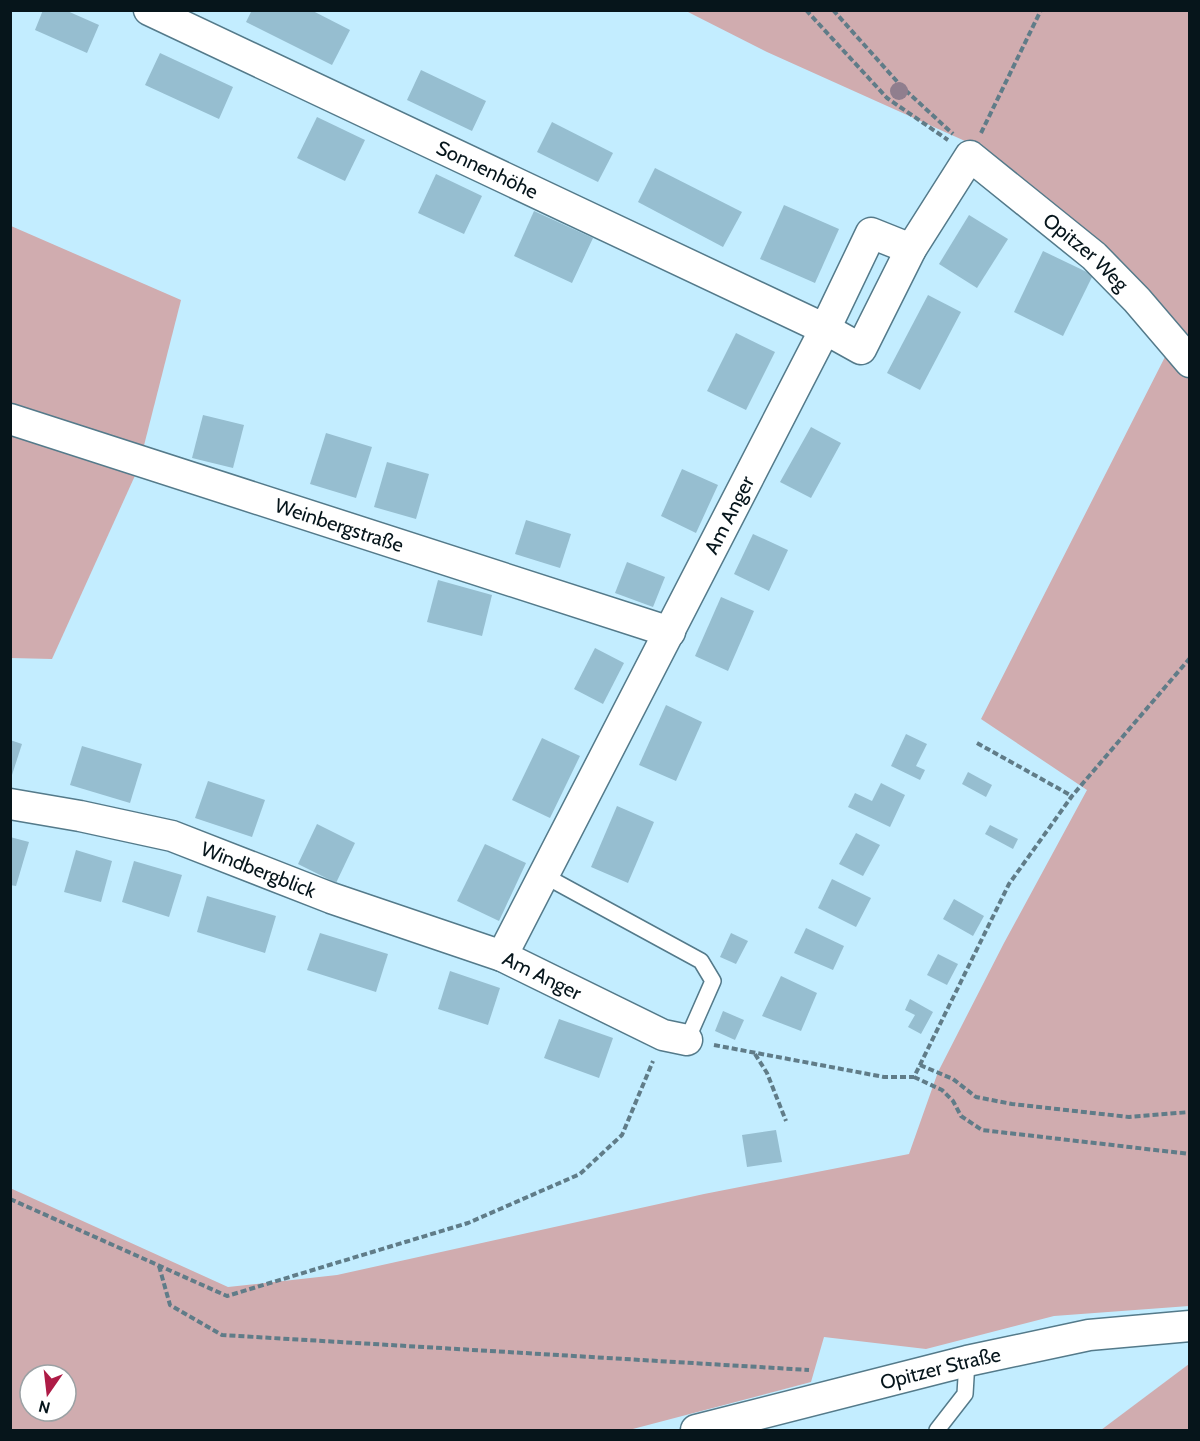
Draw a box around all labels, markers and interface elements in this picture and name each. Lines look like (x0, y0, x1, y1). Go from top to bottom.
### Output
street label: Sonnenhöhe (433, 135, 542, 204)
street label: Opitzer Weg (1038, 208, 1134, 297)
street label: Am Anger (699, 471, 759, 558)
street label: Weinbergstraße (272, 493, 407, 557)
street label: Windbergblick (198, 837, 319, 903)
street label: Am Anger (499, 946, 586, 1005)
street label: Opitzer Straße (877, 1342, 1003, 1395)
north arrow (18, 1363, 78, 1423)
text: N (37, 1396, 52, 1418)

